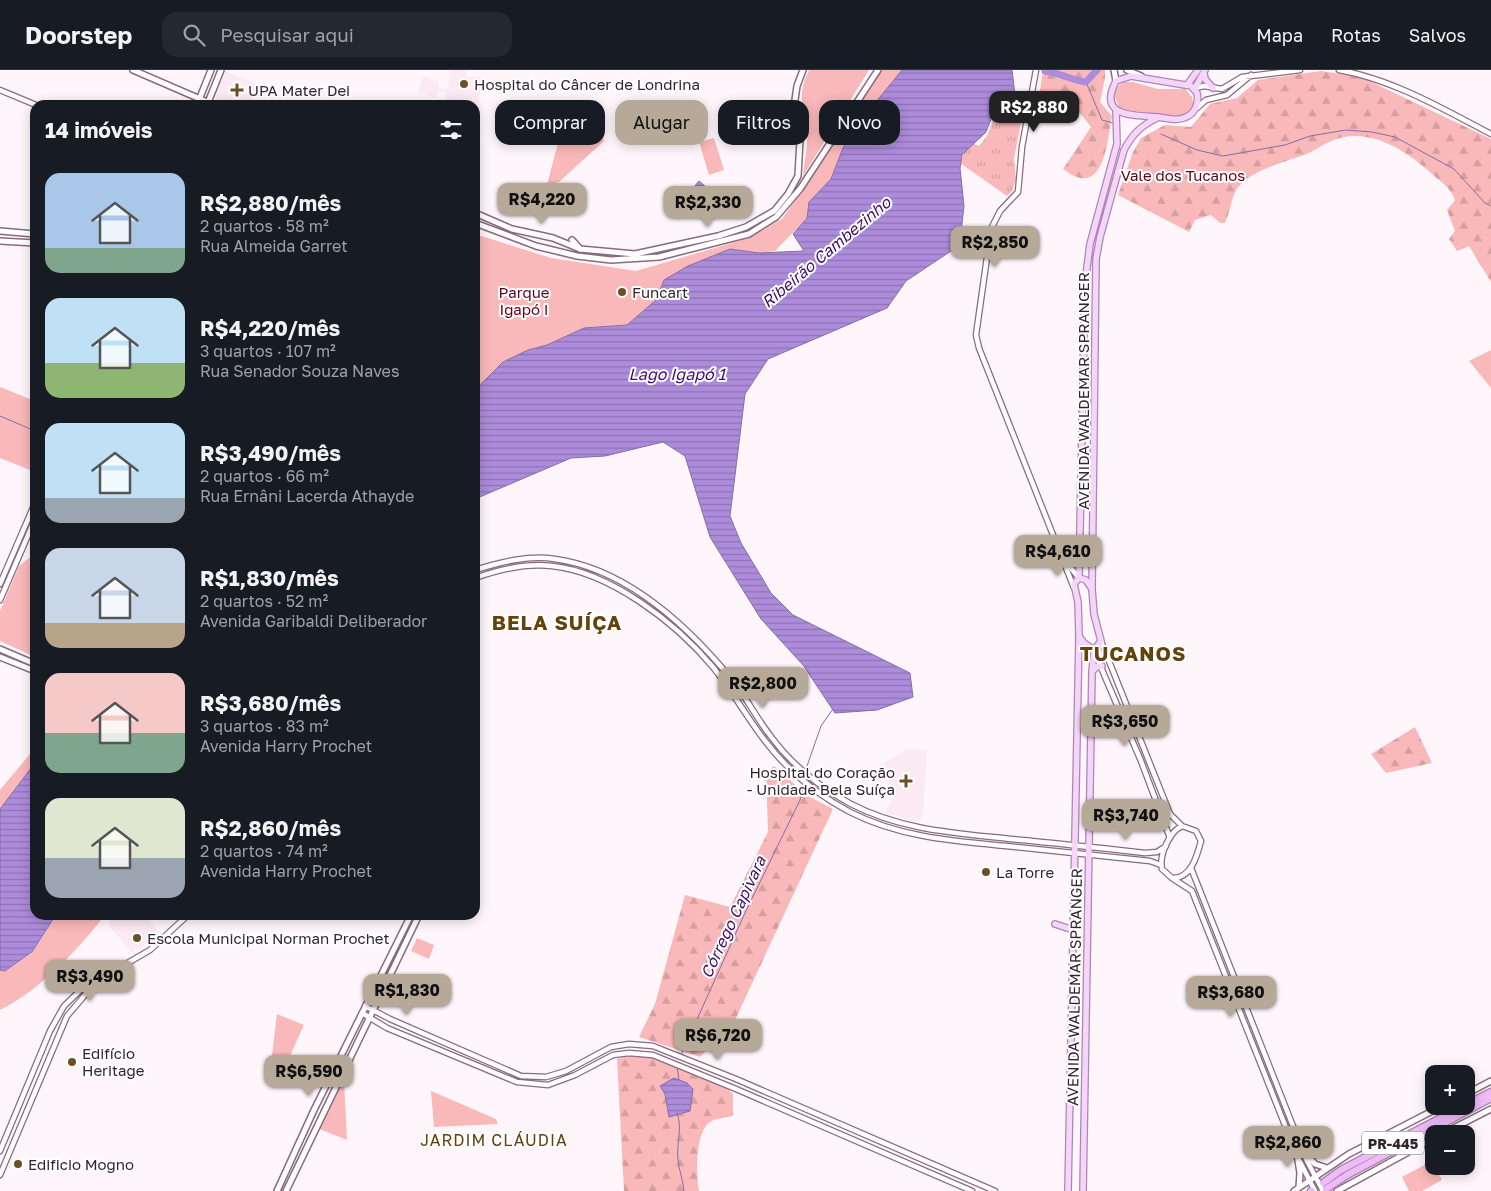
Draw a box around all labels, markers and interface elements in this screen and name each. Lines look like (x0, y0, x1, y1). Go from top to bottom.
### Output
search box (162, 12, 512, 57)
text: Doorstep (25, 20, 132, 49)
icon: search (180, 21, 208, 49)
text: Pesquisar aqui (220, 23, 354, 46)
text: Mapa (1256, 24, 1303, 46)
text: Rotas (1331, 24, 1381, 46)
text: Salvos (1409, 24, 1466, 46)
place label: Hospital do Câncer de Londrina (474, 75, 700, 93)
marker: Hospital do Câncer de Londrina (458, 78, 470, 90)
place label: UPA Mater Dei (248, 81, 350, 99)
marker: UPA Mater Dei (230, 83, 244, 97)
pin: R$2,880 (988, 90, 1080, 133)
text: R$2,880 (1000, 97, 1068, 117)
chip: Comprar (495, 100, 605, 145)
chip: Alugar (615, 100, 708, 145)
chip: Filtros (718, 100, 809, 145)
chip: Novo (819, 100, 900, 145)
icon: filters (437, 116, 465, 144)
text: 14 imóveis (45, 117, 153, 143)
park label: Vale dos Tucanos (1121, 166, 1245, 184)
pin: R$4,220 (496, 182, 588, 225)
pin: R$2,330 (662, 186, 754, 228)
text: R$4,220 (509, 189, 575, 209)
text: R$2,880/mês (200, 190, 341, 216)
water label: Ribeirão Cambezinho (757, 191, 896, 312)
text: R$2,330 (675, 192, 741, 212)
icon: home (85, 193, 145, 253)
text: 2 quartos · 58 m² (200, 216, 329, 236)
pin: R$2,850 (949, 226, 1041, 268)
text: R$2,850 (961, 232, 1029, 252)
text: Rua Almeida Garret (200, 236, 348, 256)
street label: AVENIDA WALDEMAR SPRANGER (1074, 272, 1092, 510)
park label: Parque Igapó I (499, 283, 550, 318)
place label: Funcart (632, 283, 688, 301)
marker: Funcart (616, 286, 628, 298)
text: R$4,220/mês (200, 315, 340, 341)
icon: home (85, 318, 145, 378)
text: 3 quartos · 107 m² (200, 341, 336, 361)
text: Rua Senador Souza Naves (200, 361, 399, 381)
water label: Lago Igapó 1 (629, 364, 726, 384)
text: R$3,490/mês (200, 440, 341, 466)
icon: home (85, 443, 145, 503)
text: 2 quartos · 66 m² (200, 466, 329, 486)
text: Rua Ernâni Lacerda Athayde (200, 486, 414, 506)
pin: R$4,610 (1012, 534, 1104, 577)
text: R$4,610 (1025, 541, 1091, 561)
text: R$1,830/mês (200, 565, 339, 591)
icon: home (85, 568, 145, 628)
text: 2 quartos · 52 m² (200, 591, 328, 611)
district label: BELA SUÍÇA (492, 610, 622, 634)
text: Avenida Garibaldi Deliberador (200, 611, 427, 631)
district label: TUCANOS (1080, 641, 1186, 665)
pin: R$2,800 (717, 666, 809, 709)
text: R$2,800 (729, 673, 797, 693)
text: R$3,680/mês (200, 690, 341, 716)
icon: home (85, 693, 145, 753)
pin: R$3,650 (1079, 704, 1171, 747)
text: R$3,650 (1091, 711, 1159, 731)
text: 3 quartos · 83 m² (200, 716, 329, 736)
text: Avenida Harry Prochet (200, 736, 372, 756)
place label: Hospital do Coração - Unidade Bela Suíça (747, 763, 895, 798)
marker: Hospital do Coração - Unidade Bela Suíça (899, 774, 913, 788)
pin: R$3,740 (1080, 798, 1172, 841)
text: R$3,740 (1093, 805, 1159, 825)
text: R$2,860/mês (200, 815, 341, 841)
icon: home (85, 818, 145, 878)
text: 2 quartos · 74 m² (200, 841, 328, 861)
water label: Córrego Capivara (696, 852, 770, 981)
text: Avenida Harry Prochet (200, 861, 372, 881)
place label: La Torre (996, 863, 1054, 881)
marker: La Torre (980, 866, 992, 878)
street label: AVENIDA WALDEMAR SPRANGER (1063, 868, 1085, 1106)
place label: Escola Municipal Norman Prochet (147, 929, 390, 947)
marker: Escola Municipal Norman Prochet (131, 932, 143, 944)
pin: R$3,490 (44, 960, 136, 1002)
text: R$3,490 (56, 966, 124, 986)
pin: R$1,830 (361, 974, 453, 1016)
pin: R$3,680 (1185, 976, 1277, 1018)
text: R$1,830 (374, 980, 440, 1000)
text: R$3,680 (1197, 982, 1265, 1002)
pin: R$6,720 (672, 1018, 764, 1061)
text: R$6,720 (685, 1025, 751, 1045)
place label: Edifício Heritage (82, 1044, 145, 1079)
pin: R$6,590 (263, 1054, 355, 1097)
marker: Edifício Heritage (66, 1056, 78, 1068)
text: R$6,590 (275, 1061, 343, 1081)
map controls (1425, 1065, 1475, 1175)
button: + (1425, 1065, 1475, 1115)
button: − (1425, 1125, 1475, 1175)
pin: R$2,860 (1242, 1126, 1334, 1168)
district label: JARDIM CLÁUDIA (420, 1130, 568, 1150)
text: R$2,860 (1254, 1132, 1322, 1152)
road number: PR-445 (1362, 1132, 1424, 1154)
place label: Edificio Mogno (28, 1155, 134, 1173)
marker: Edificio Mogno (12, 1158, 24, 1170)

